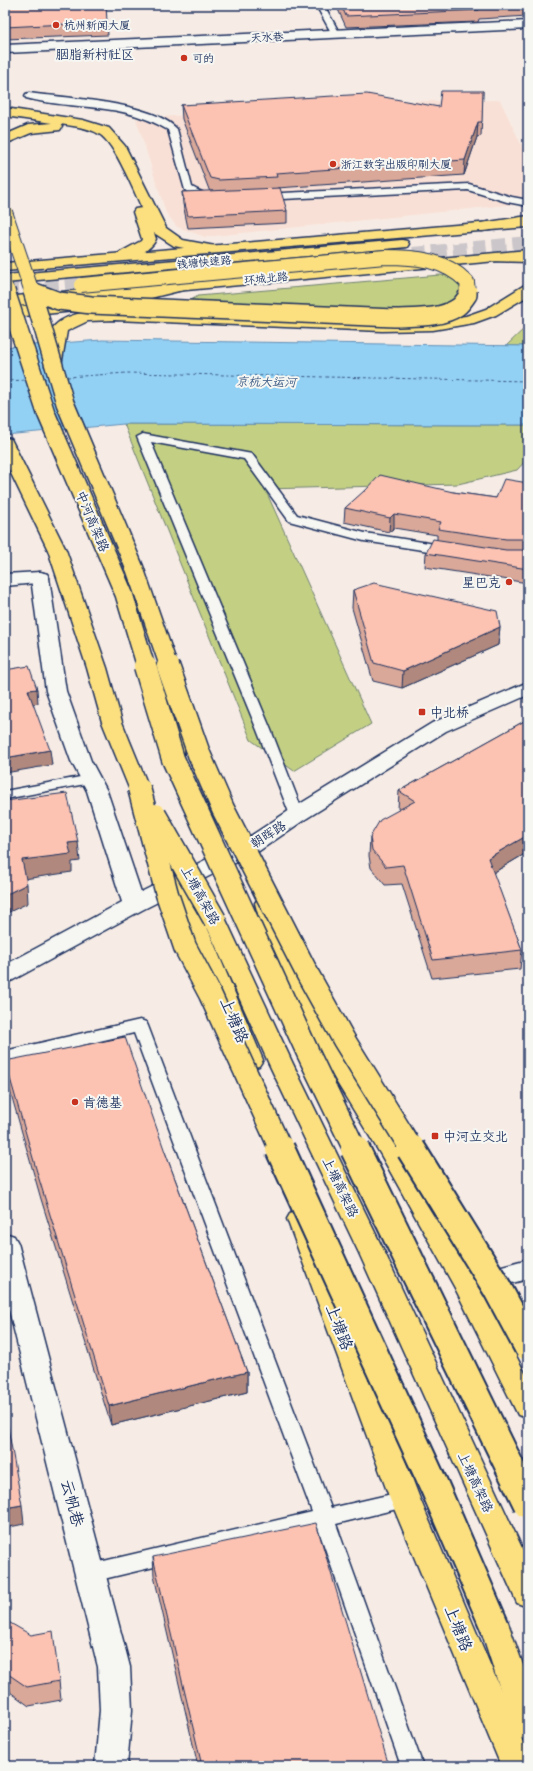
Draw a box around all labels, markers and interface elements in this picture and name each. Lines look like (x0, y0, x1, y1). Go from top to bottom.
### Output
place label: 杭州新闻大厦 (64, 16, 130, 35)
marker: 杭州新闻大厦 (51, 20, 61, 30)
street label: 天水巷 (250, 27, 284, 48)
district label: 胭脂新村社区 (56, 43, 134, 66)
place label: 可的 (192, 49, 214, 68)
marker: 可的 (179, 53, 189, 63)
place label: 浙江数字出版印刷大厦 (341, 155, 451, 174)
marker: 浙江数字出版印刷大厦 (328, 159, 338, 169)
street label: 钱塘快速路 (176, 251, 232, 274)
street label: 环城北路 (243, 267, 289, 290)
water label: 京杭大运河 (236, 370, 298, 394)
street label: 中河高架路 (69, 487, 116, 556)
place label: 星巴克 (462, 571, 501, 594)
marker: 星巴克 (504, 577, 514, 587)
place label: 中北桥 (430, 701, 469, 724)
marker: 中北桥 (417, 707, 427, 717)
street label: 朝晖路 (246, 814, 291, 855)
street label: 上塘高架路 (175, 861, 226, 929)
street label: 上塘路 (212, 992, 257, 1048)
place label: 肯德基 (83, 1091, 122, 1114)
marker: 肯德基 (70, 1097, 80, 1107)
place label: 中河立交北 (443, 1125, 508, 1148)
marker: 中河立交北 (430, 1131, 440, 1141)
street label: 上塘高架路 (316, 1153, 365, 1221)
street label: 上塘路 (317, 1300, 362, 1355)
street label: 上塘高架路 (451, 1448, 500, 1517)
street label: 云帆巷 (52, 1476, 93, 1530)
street label: 上塘路 (436, 1600, 481, 1656)

